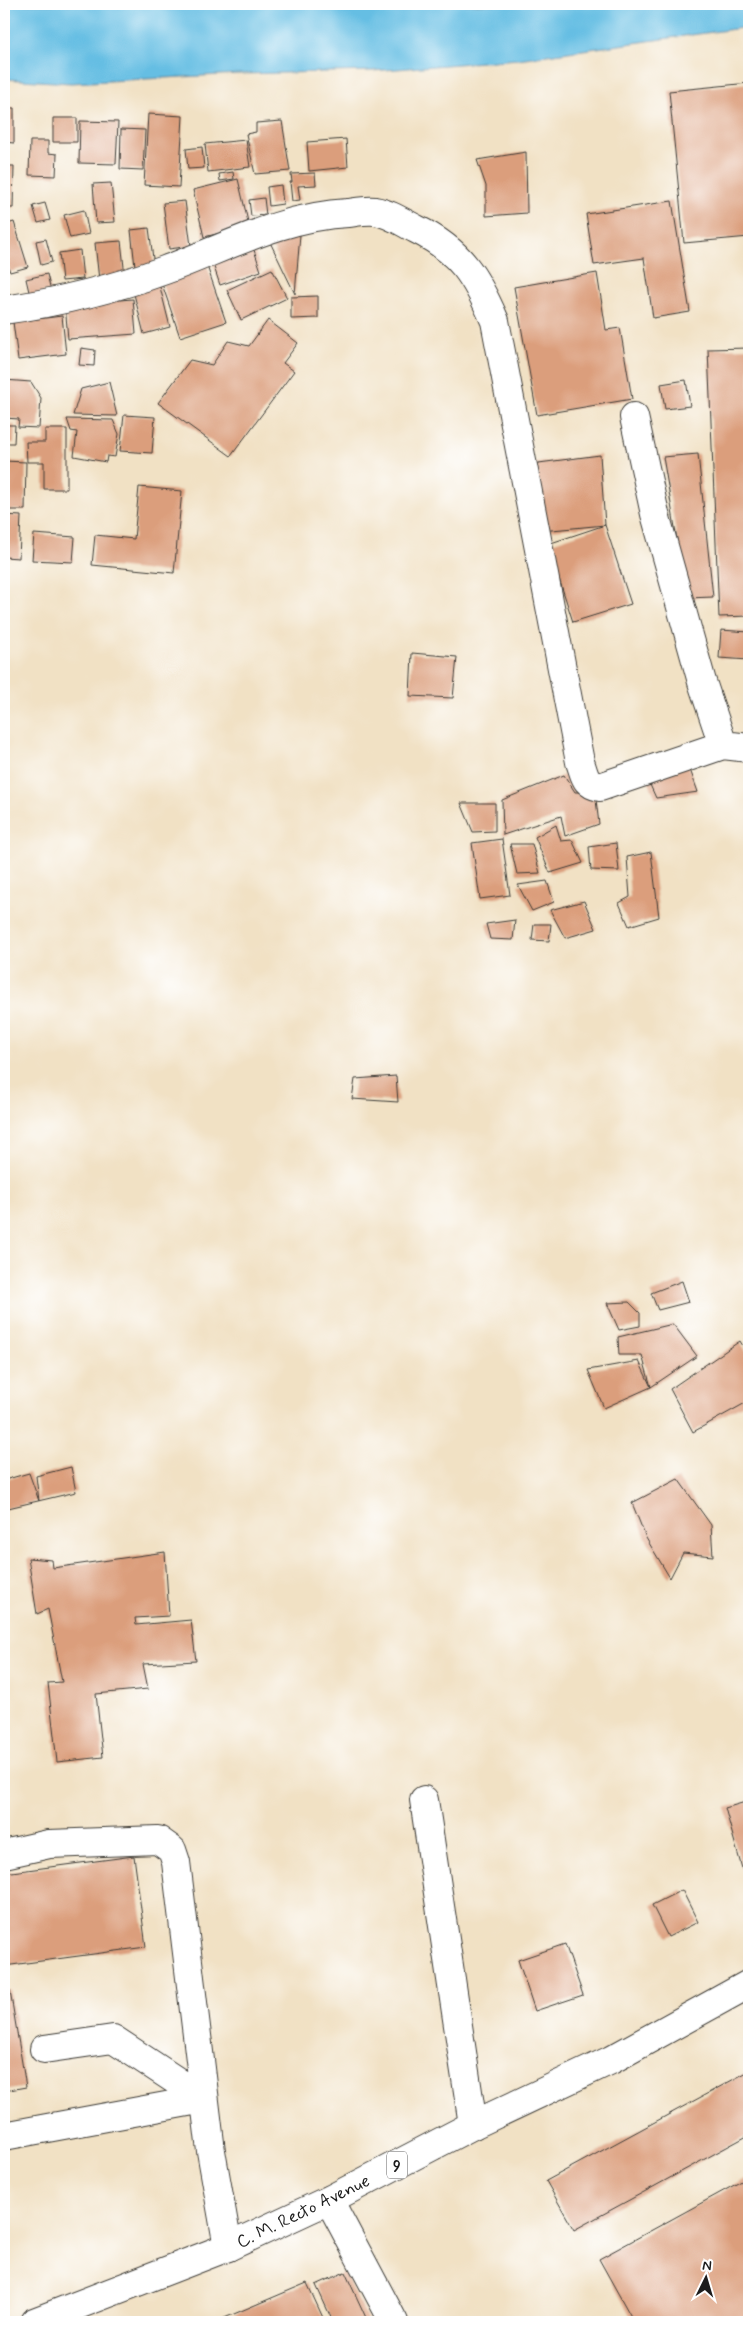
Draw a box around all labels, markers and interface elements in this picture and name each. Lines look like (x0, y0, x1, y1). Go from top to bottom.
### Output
road number: 9 (387, 2152, 407, 2178)
street label: C. M. Recto Avenue (233, 2169, 374, 2255)
north arrow (680, 2254, 730, 2304)
text: N (702, 2257, 712, 2275)

